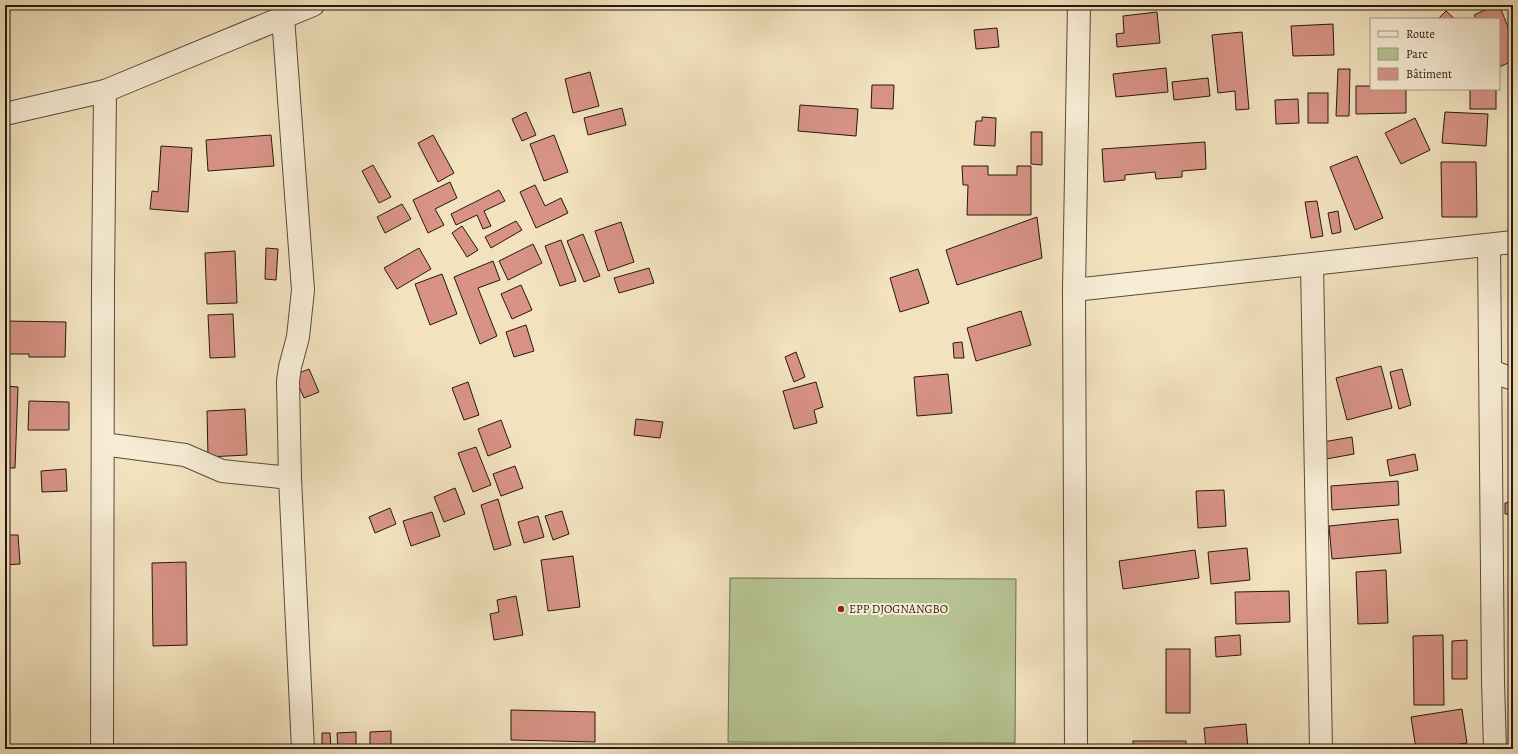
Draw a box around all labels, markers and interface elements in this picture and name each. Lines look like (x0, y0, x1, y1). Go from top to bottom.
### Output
legend (1370, 18, 1500, 90)
text: Route (1406, 26, 1435, 42)
text: Parc (1406, 46, 1428, 62)
text: Bâtiment (1406, 66, 1452, 82)
place label: EPP DJOGNANGBO (849, 601, 948, 617)
marker: EPP DJOGNANGBO (836, 604, 846, 614)

